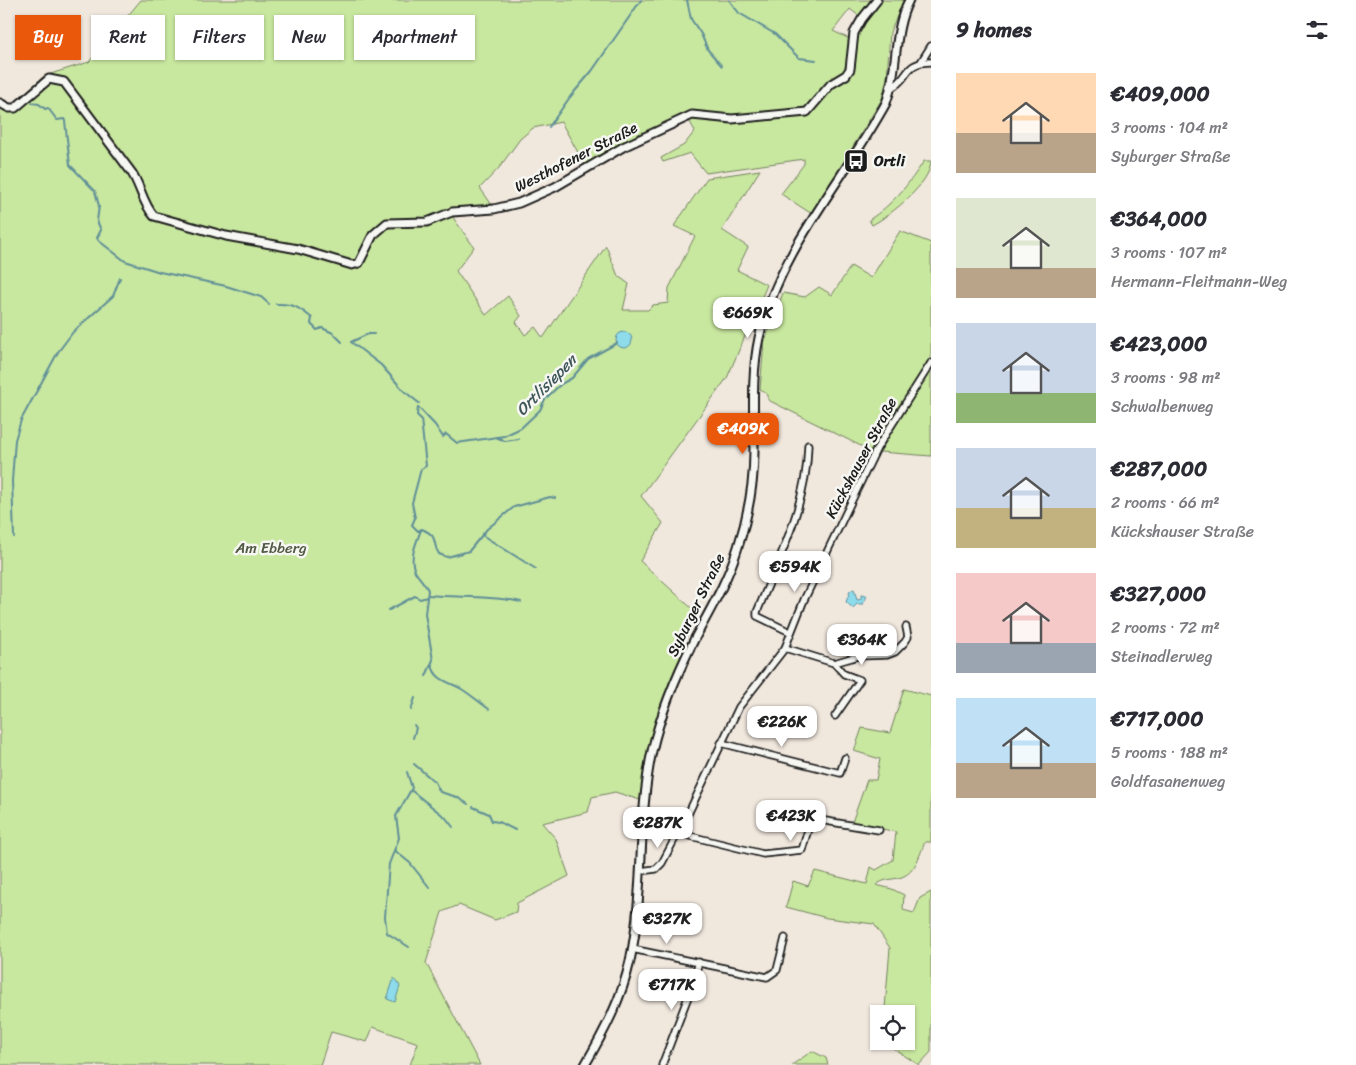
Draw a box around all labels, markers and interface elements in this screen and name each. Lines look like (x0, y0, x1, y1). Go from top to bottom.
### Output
text: 9 homes (956, 11, 1032, 49)
chip: Buy (15, 15, 81, 60)
chip: Rent (91, 15, 165, 60)
chip: Filters (175, 15, 264, 60)
chip: New (274, 15, 344, 60)
chip: Apartment (354, 15, 475, 60)
icon: filters (1303, 16, 1331, 44)
text: €409,000 (1111, 75, 1210, 113)
icon: home (996, 93, 1056, 153)
text: 3 rooms · 104 m² (1111, 113, 1228, 142)
street label: Westhofener Straße (510, 115, 642, 199)
text: Syburger Straße (1111, 142, 1230, 171)
bus stop icon: Ortli (843, 148, 869, 174)
place label: Ortli (873, 148, 906, 174)
text: €364,000 (1111, 200, 1207, 238)
icon: home (996, 218, 1056, 278)
text: 3 rooms · 107 m² (1111, 238, 1227, 267)
text: Hermann-Fleitmann-Weg (1111, 267, 1287, 296)
pin: €669K (713, 296, 783, 339)
text: €669K (724, 298, 772, 327)
text: €423,000 (1111, 325, 1207, 363)
icon: home (996, 343, 1056, 403)
water label: Ortlisiepen (508, 346, 585, 423)
text: 3 rooms · 98 m² (1111, 363, 1220, 392)
street label: Kückshauser Straße (818, 392, 904, 523)
text: Schwalbenweg (1111, 392, 1213, 421)
pin: €409K (708, 412, 778, 455)
text: €409K (718, 414, 768, 443)
text: €287,000 (1111, 450, 1207, 488)
icon: home (996, 468, 1056, 528)
text: 2 rooms · 66 m² (1111, 488, 1220, 517)
text: Kückshauser Straße (1111, 517, 1254, 546)
park label: Am Ebberg (234, 535, 307, 561)
street label: Syburger Straße (660, 549, 732, 661)
pin: €594K (760, 550, 830, 593)
text: €594K (770, 552, 820, 581)
text: €327,000 (1111, 575, 1206, 613)
icon: home (996, 593, 1056, 653)
text: 2 rooms · 72 m² (1111, 613, 1220, 642)
pin: €364K (827, 624, 897, 666)
text: €364K (838, 625, 886, 654)
text: Steinadlerweg (1111, 642, 1212, 671)
text: €717,000 (1111, 700, 1203, 738)
pin: €226K (747, 706, 817, 748)
text: €226K (758, 707, 806, 736)
icon: home (996, 718, 1056, 778)
text: 5 rooms · 188 m² (1111, 738, 1228, 767)
text: Goldfasanenweg (1111, 767, 1225, 796)
pin: €423K (756, 800, 826, 842)
text: €423K (767, 801, 815, 830)
pin: €287K (623, 806, 693, 849)
text: €287K (634, 808, 682, 837)
pin: €327K (632, 902, 702, 945)
text: €327K (643, 904, 691, 933)
pin: €717K (637, 968, 707, 1011)
text: €717K (649, 970, 695, 999)
map controls (870, 1005, 915, 1050)
button: locate (870, 1005, 915, 1050)

